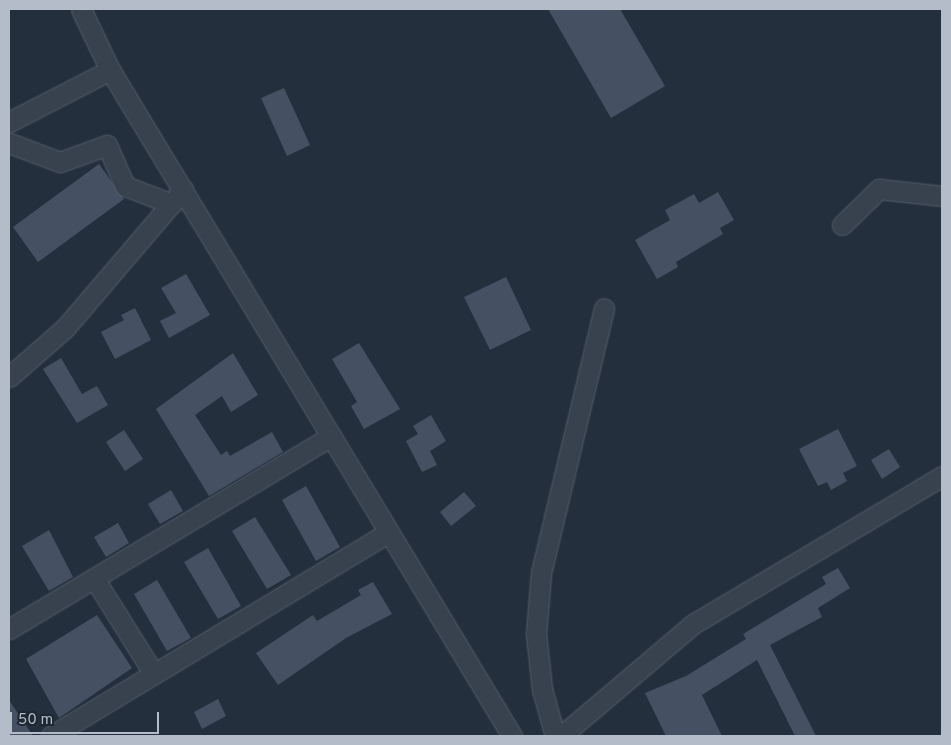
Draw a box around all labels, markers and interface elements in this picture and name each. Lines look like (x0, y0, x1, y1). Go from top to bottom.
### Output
scale bar (12, 702, 161, 734)
text: 50 m (18, 711, 53, 730)

